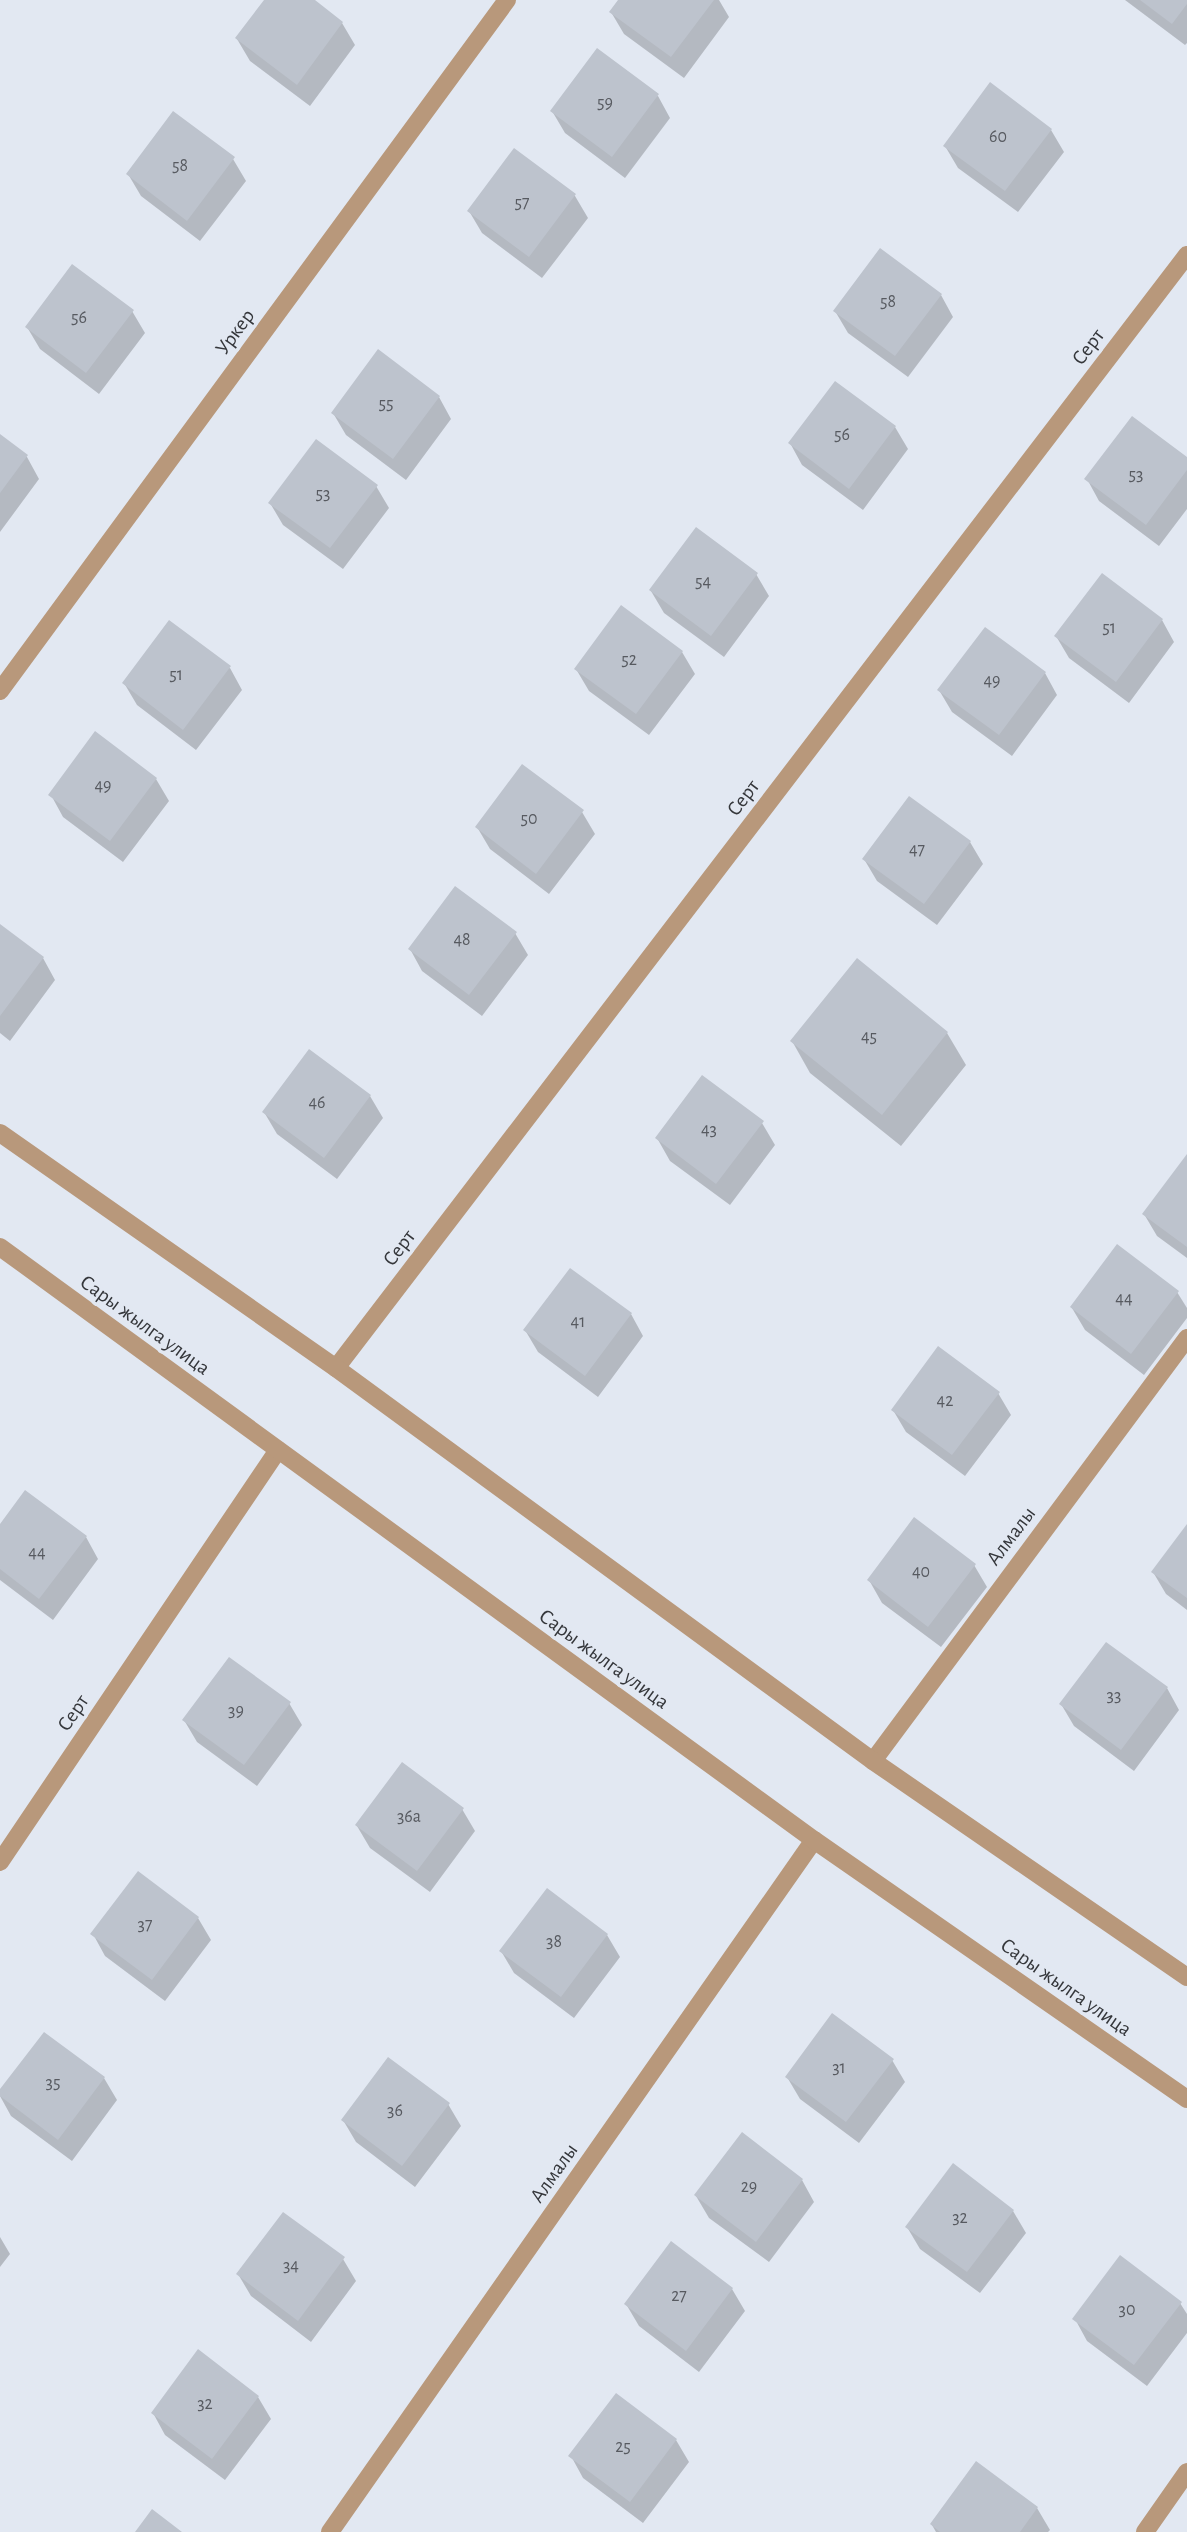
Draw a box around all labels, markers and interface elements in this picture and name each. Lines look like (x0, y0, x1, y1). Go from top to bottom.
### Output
house number: 59 (597, 94, 613, 112)
house number: 60 (989, 128, 1007, 146)
house number: 58 (172, 157, 188, 175)
house number: 57 (514, 194, 530, 212)
house number: 58 (880, 293, 896, 311)
street label: Уркер (212, 305, 258, 359)
house number: 56 (71, 309, 87, 327)
street label: Серт (1068, 325, 1108, 369)
house number: 55 (378, 395, 394, 413)
house number: 56 (834, 426, 850, 444)
house number: 53 (1129, 466, 1143, 484)
house number: 53 (316, 485, 330, 503)
house number: 54 (695, 573, 711, 591)
house number: 51 (1102, 619, 1116, 637)
house number: 52 (621, 651, 637, 669)
house number: 51 (169, 666, 183, 684)
house number: 49 (983, 672, 1001, 690)
street label: Серт (723, 776, 763, 820)
house number: 49 (94, 777, 112, 795)
house number: 50 (520, 810, 538, 828)
house number: 47 (909, 841, 925, 859)
house number: 48 (453, 931, 471, 949)
house number: 45 (861, 1028, 877, 1046)
house number: 46 (308, 1094, 326, 1112)
house number: 43 (701, 1121, 717, 1139)
street label: Серт (379, 1226, 419, 1270)
street label: Сары жылга улица (76, 1271, 214, 1379)
house number: 44 (1115, 1290, 1133, 1308)
house number: 41 (571, 1313, 585, 1331)
house number: 42 (937, 1392, 953, 1410)
street label: Алмалы (982, 1503, 1040, 1569)
house number: 44 (28, 1544, 46, 1562)
house number: 40 (912, 1563, 930, 1581)
street label: Сары жылга улица (535, 1605, 673, 1713)
house number: 33 (1107, 1687, 1121, 1705)
street label: Серт (53, 1691, 93, 1735)
house number: 39 (228, 1702, 244, 1720)
house number: 36а (397, 1808, 421, 1826)
house number: 37 (138, 1916, 152, 1934)
house number: 38 (546, 1933, 562, 1951)
street label: Сары жылга улица (997, 1934, 1136, 2040)
house number: 31 (832, 2059, 846, 2077)
house number: 35 (46, 2074, 60, 2092)
house number: 36 (387, 2102, 403, 2120)
street label: Алмалы (526, 2140, 582, 2206)
house number: 29 (741, 2178, 757, 2196)
house number: 32 (952, 2209, 968, 2227)
house number: 34 (283, 2257, 299, 2275)
house number: 27 (671, 2287, 687, 2305)
house number: 30 (1119, 2301, 1135, 2319)
house number: 32 (197, 2395, 213, 2413)
house number: 25 (615, 2438, 631, 2456)

